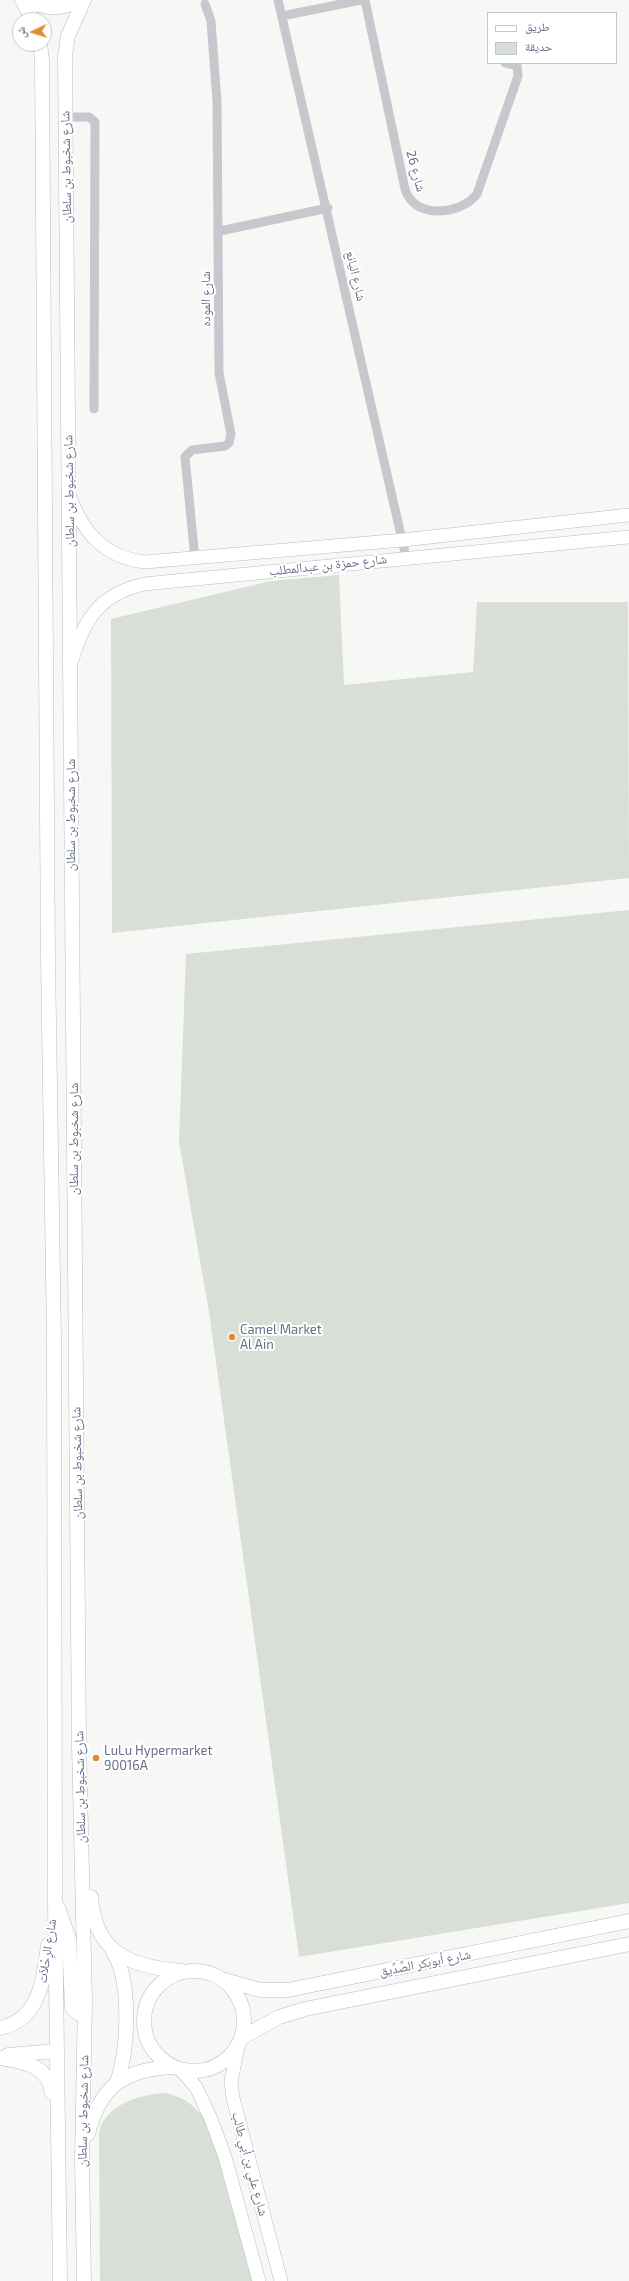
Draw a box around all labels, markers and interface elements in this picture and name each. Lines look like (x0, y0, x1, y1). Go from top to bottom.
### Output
north arrow (12, 12, 52, 52)
legend (487, 12, 617, 64)
text: طريق (525, 19, 550, 33)
text: ش (14, 27, 27, 39)
text: حديقة (525, 39, 553, 53)
street label: شارع شخبوط بن سلطان (57, 111, 75, 223)
street label: شارع 26 (403, 149, 429, 193)
street label: شارع اليانع (343, 249, 369, 303)
street label: شارع الموده (198, 271, 214, 327)
street label: شارع شخبوط بن سلطان (60, 435, 78, 547)
street label: شارع حمزة بن عبدالمطلب (268, 551, 388, 579)
street label: شارع شخبوط بن سلطان (63, 759, 79, 871)
street label: شارع شخبوط بن سلطان (66, 1083, 82, 1195)
place label: Camel Market Al Ain (240, 1322, 322, 1353)
marker: Camel Market Al Ain (227, 1332, 237, 1342)
street label: شارع شخبوط بن سلطان (68, 1407, 86, 1519)
street label: شارع شخبوط بن سلطان (71, 1731, 89, 1843)
place label: LuLu Hypermarket 90016A (104, 1743, 212, 1774)
marker: LuLu Hypermarket 90016A (91, 1753, 101, 1763)
street label: شارع الرِحْلاَت (34, 1918, 60, 1984)
street label: شارع أبوبَكر الصِّدِّيق (378, 1946, 472, 1980)
street label: شارع شخبوط بن سلطان (74, 2055, 92, 2167)
street label: شارع علي بن أبي طالب (229, 2110, 271, 2218)

